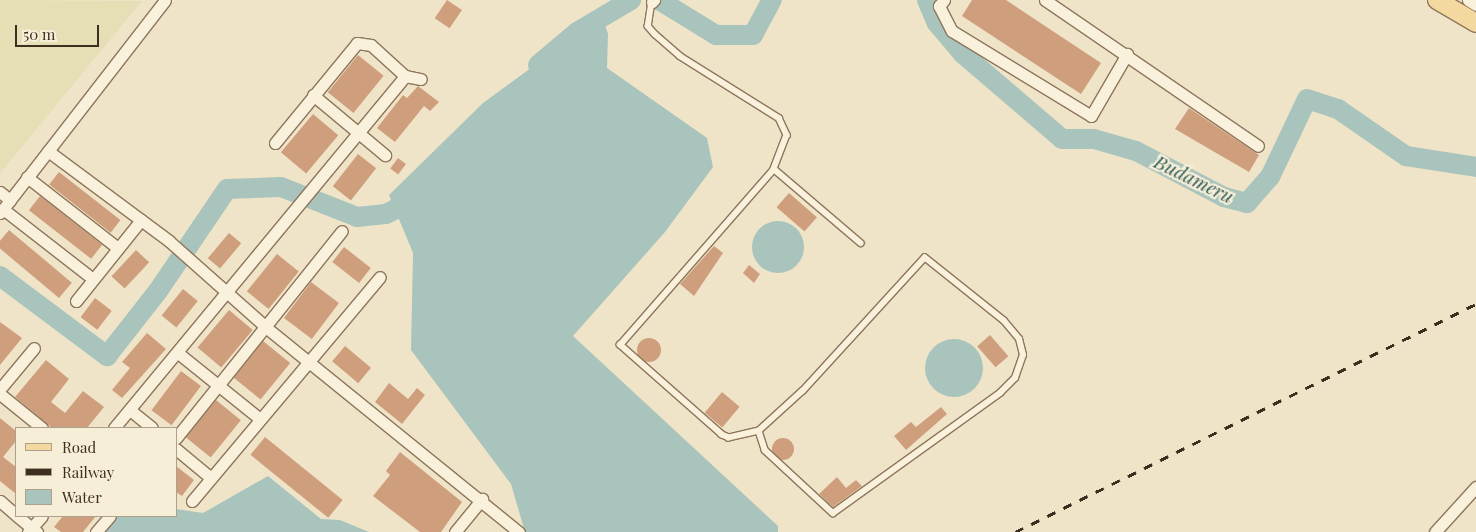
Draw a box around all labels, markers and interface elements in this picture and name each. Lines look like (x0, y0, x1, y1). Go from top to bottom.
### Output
scale bar (18, 15, 101, 47)
text: 50 m (23, 24, 55, 44)
water label: Budameru (1151, 150, 1237, 208)
legend (15, 427, 178, 517)
text: Road (62, 437, 96, 457)
text: Railway (62, 462, 114, 482)
text: Water (62, 487, 102, 507)

